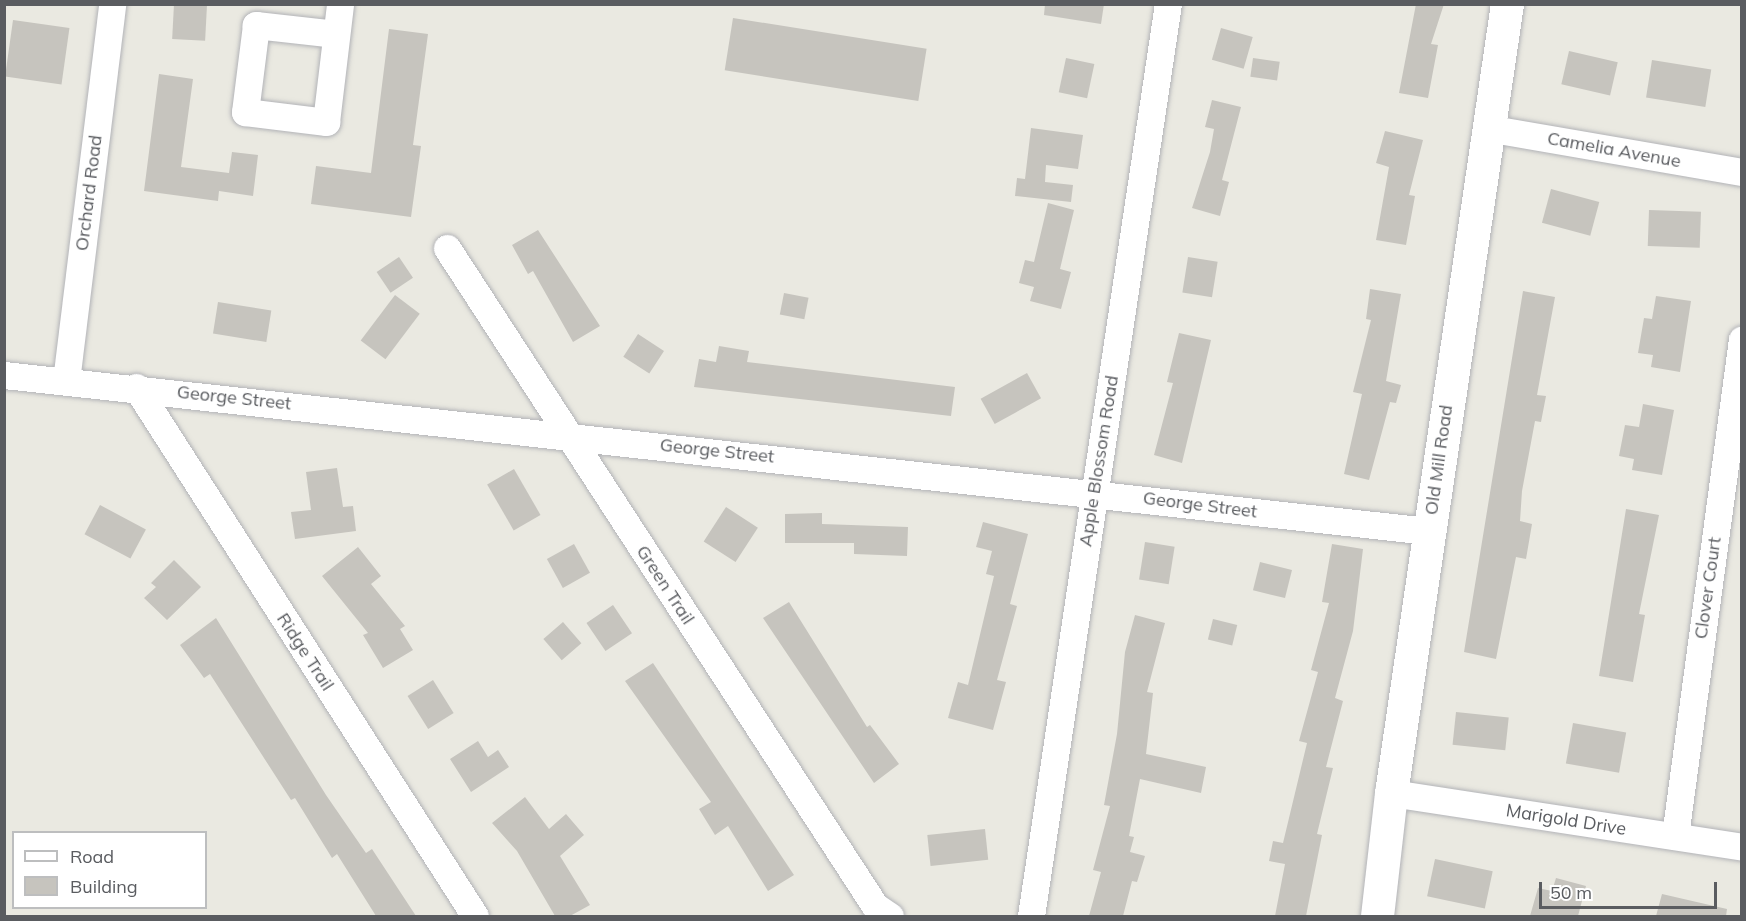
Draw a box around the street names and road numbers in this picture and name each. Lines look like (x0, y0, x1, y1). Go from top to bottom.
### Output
street label: Camelia Avenue (1546, 128, 1682, 172)
street label: Orchard Road (71, 134, 107, 252)
street label: Apple Blossom Road (1075, 374, 1123, 548)
street label: George Street (176, 381, 292, 415)
street label: Old Mill Road (1421, 404, 1457, 516)
street label: George Street (659, 434, 775, 468)
street label: George Street (1142, 487, 1258, 523)
street label: Clover Court (1690, 536, 1726, 640)
street label: Green Trail (632, 541, 698, 629)
street label: Ridge Trail (272, 609, 338, 695)
street label: Marigold Drive (1504, 800, 1628, 840)

